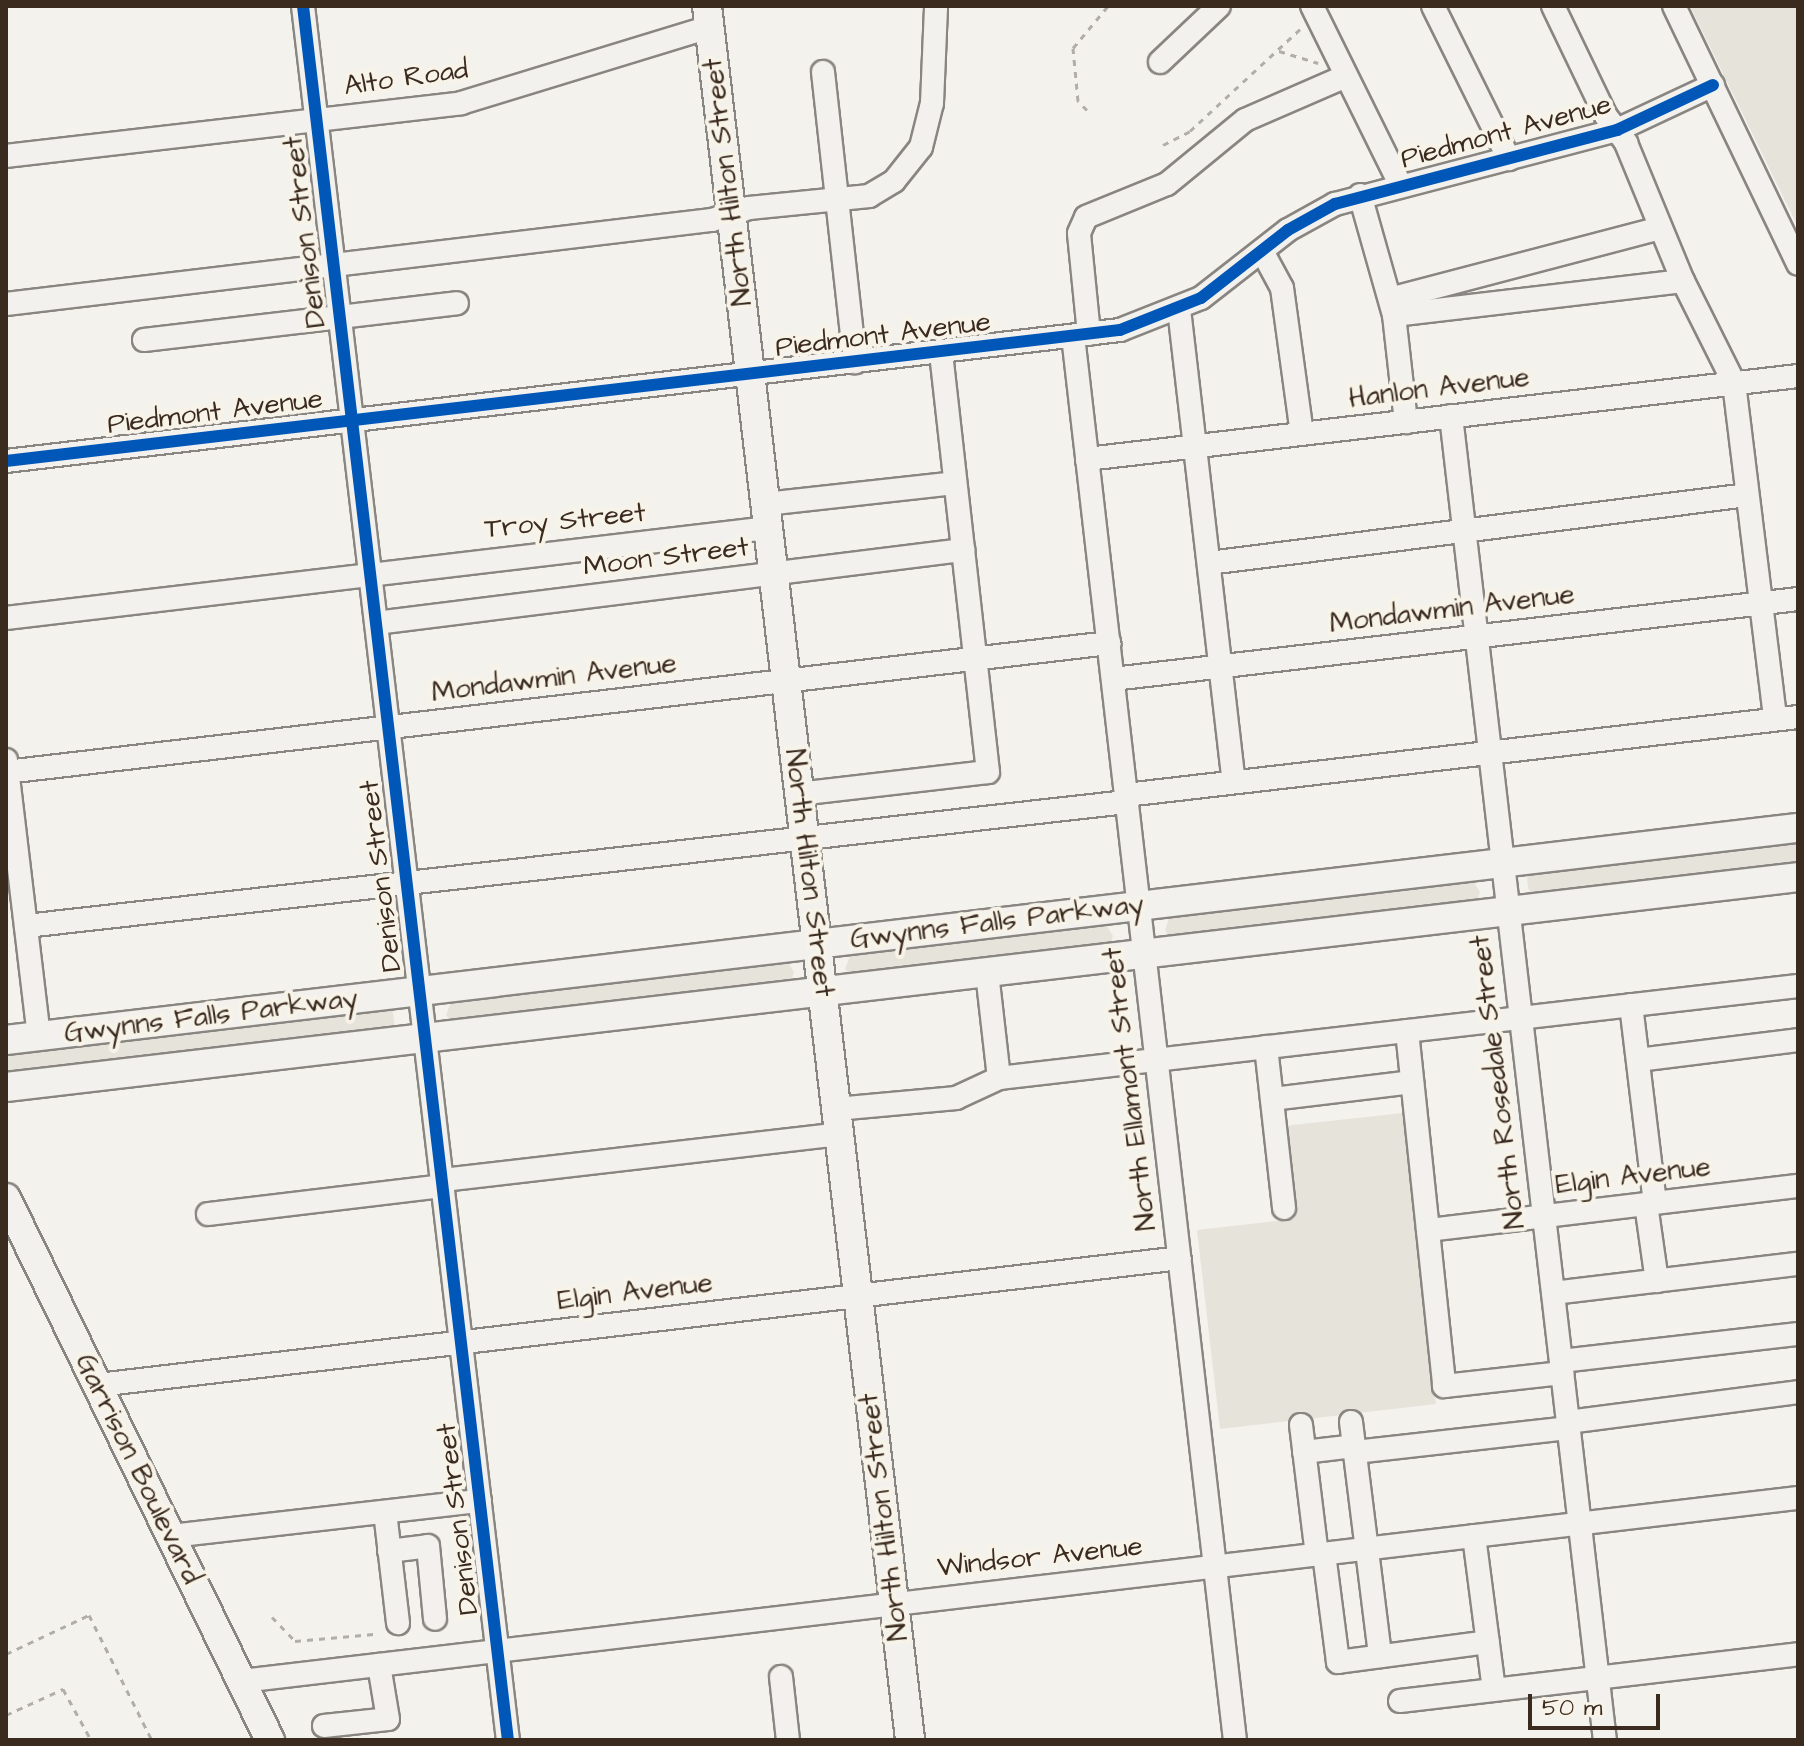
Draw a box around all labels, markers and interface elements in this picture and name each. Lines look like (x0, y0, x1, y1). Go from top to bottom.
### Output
street label: Alto Road (342, 53, 470, 103)
street label: North Hilton Street (696, 56, 760, 308)
street label: Piedmont Avenue (1397, 88, 1615, 176)
street label: Denison Street (277, 134, 333, 330)
street label: Piedmont Avenue (773, 305, 993, 365)
street label: Hanlon Avenue (1347, 360, 1531, 416)
street label: Piedmont Avenue (105, 382, 325, 442)
street label: Troy Street (483, 496, 647, 546)
street label: Moon Street (581, 530, 751, 584)
street label: Mondawmin Avenue (1328, 577, 1576, 641)
street label: Mondawmin Avenue (430, 646, 678, 710)
street label: North Hilton Street (777, 747, 841, 999)
street label: Denison Street (353, 778, 409, 974)
street label: Gwynns Falls Parkway (848, 887, 1146, 957)
street label: North Rosedale Street (1463, 933, 1533, 1231)
street label: North Ellamont Street (1096, 945, 1164, 1233)
street label: Gwynns Falls Parkway (62, 981, 360, 1051)
street label: Elgin Avenue (1554, 1150, 1712, 1202)
street label: Elgin Avenue (556, 1266, 714, 1318)
street label: Garrison Boulevard (68, 1348, 208, 1590)
street label: North Hilton Street (852, 1391, 916, 1643)
street label: Denison Street (430, 1421, 486, 1617)
street label: Windsor Avenue (936, 1530, 1144, 1584)
scale bar (1532, 1678, 1664, 1728)
text: 50 m (1542, 1691, 1602, 1725)

